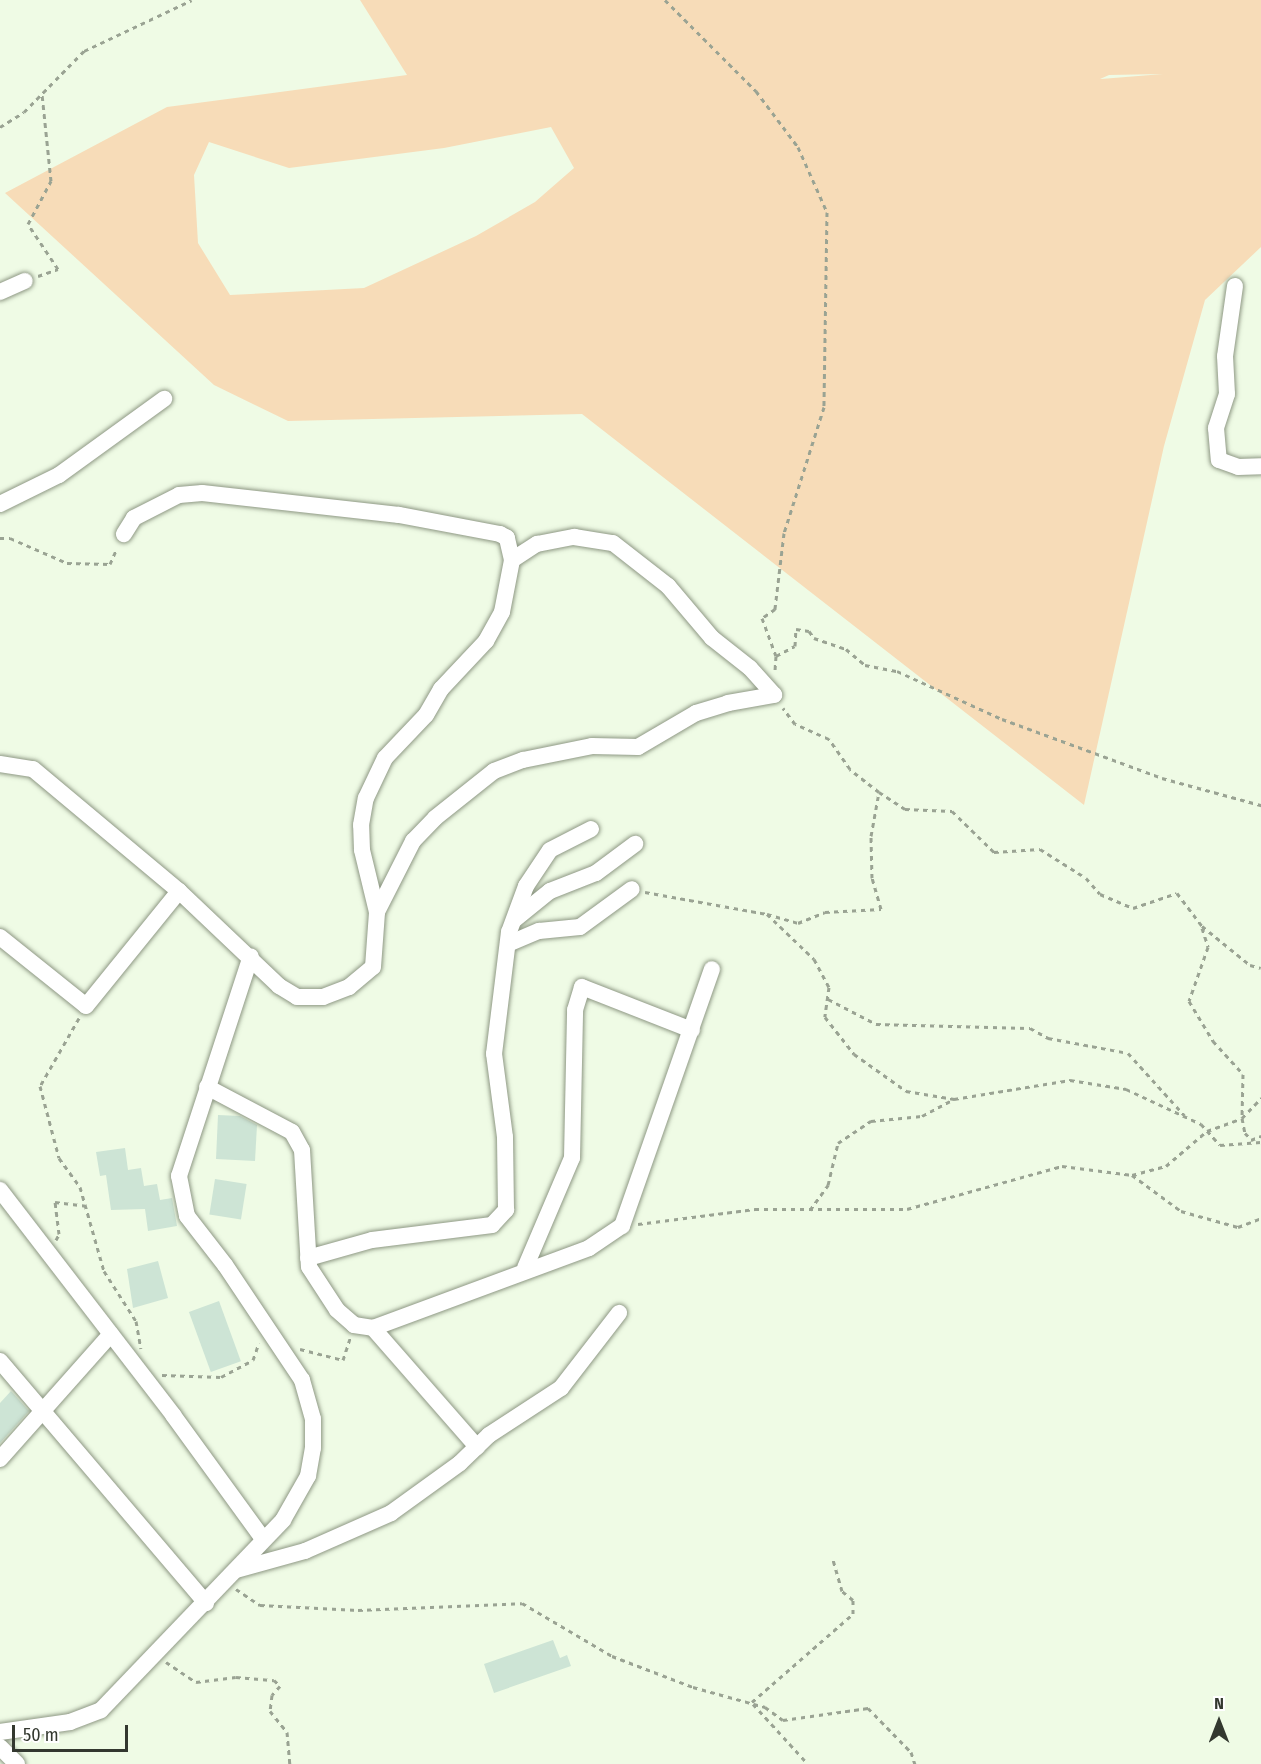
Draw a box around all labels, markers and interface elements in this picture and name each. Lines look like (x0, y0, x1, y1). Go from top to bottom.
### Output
north arrow (1189, 1692, 1249, 1752)
text: N (1214, 1694, 1224, 1713)
scale bar (15, 1713, 130, 1751)
text: 50 m (23, 1724, 59, 1746)

